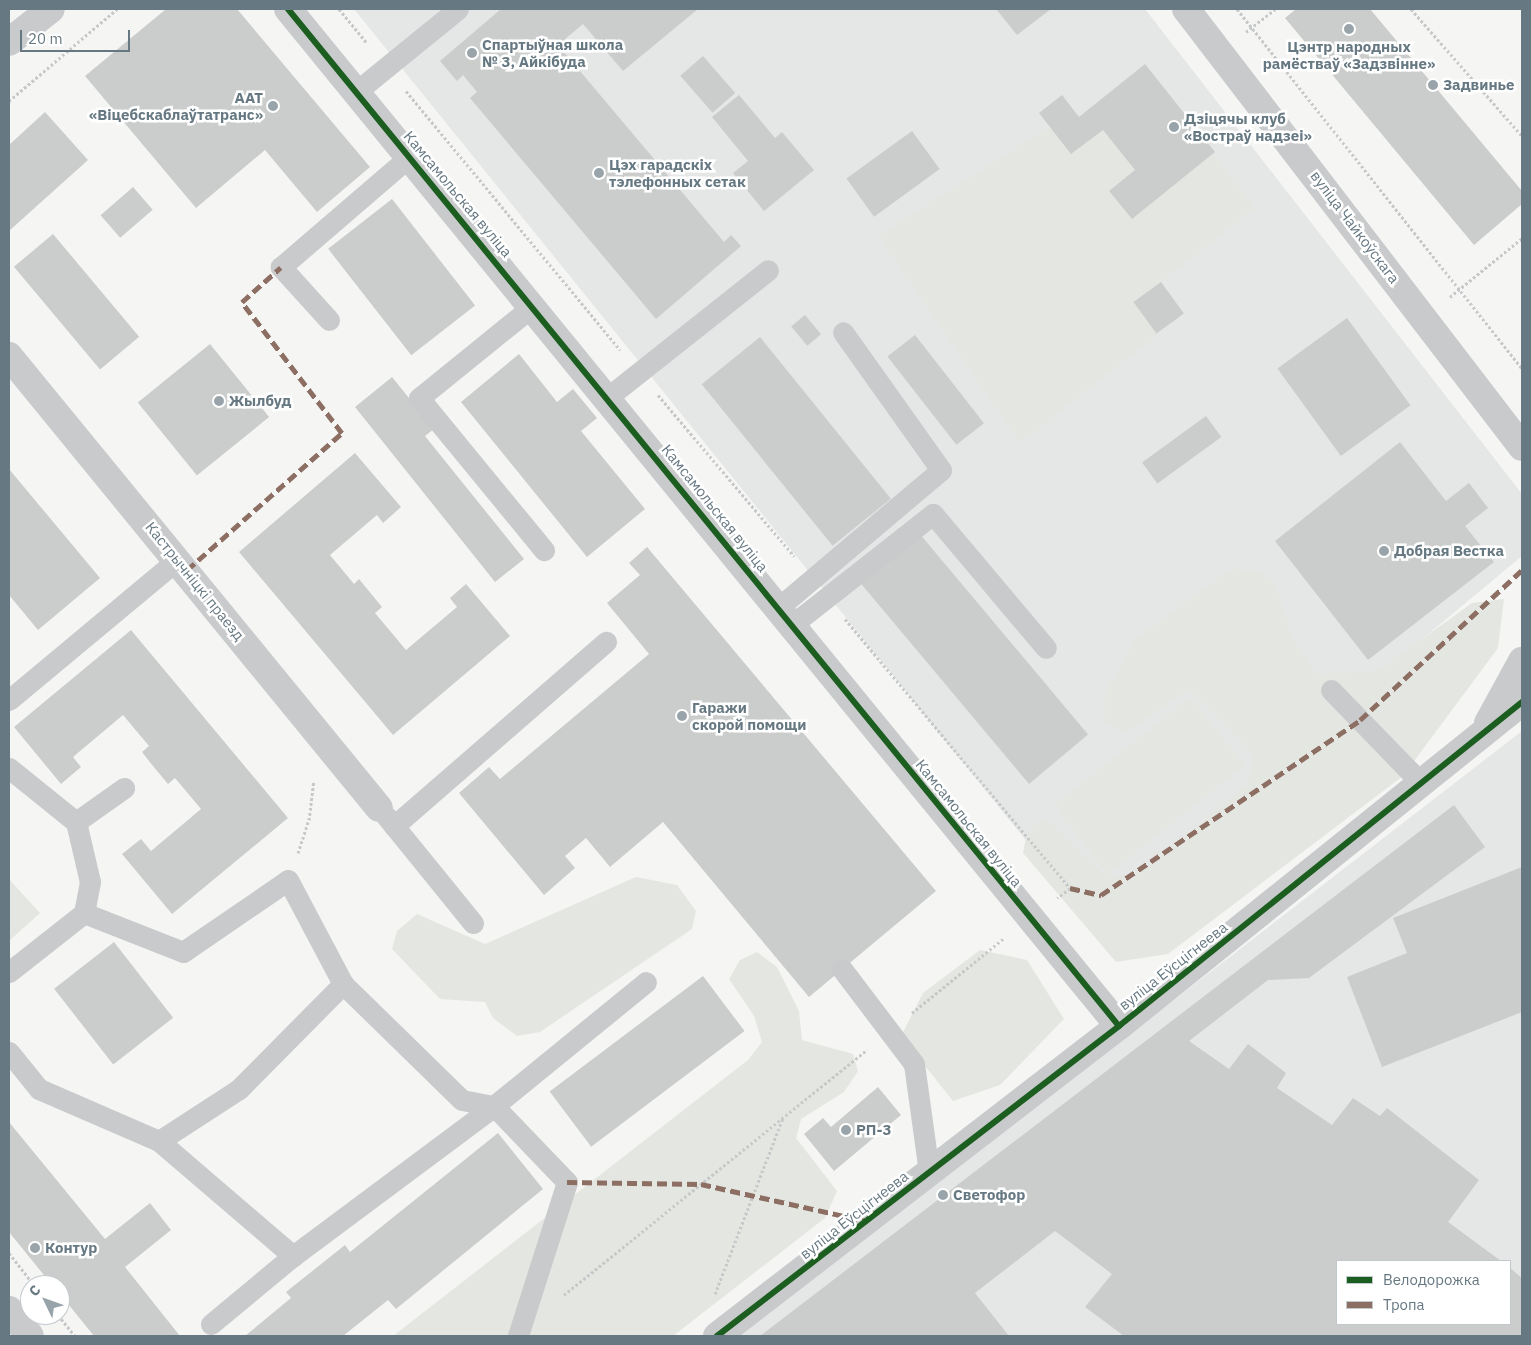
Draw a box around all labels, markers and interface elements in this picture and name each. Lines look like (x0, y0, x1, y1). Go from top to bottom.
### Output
scale bar (22, 20, 132, 52)
marker: Цэнтр народных рамёстваў «Задзвінне» (1343, 23, 1355, 35)
text: 20 m (28, 29, 63, 48)
place label: Спартыўная школа № 3, Айкібуда (482, 35, 623, 70)
place label: Цэнтр народных рамёстваў «Задзвінне» (1263, 37, 1435, 72)
marker: Спартыўная школа № 3, Айкібуда (466, 47, 478, 59)
place label: Задвинье (1443, 76, 1514, 94)
marker: Задвинье (1427, 79, 1439, 91)
place label: ААТ «Віцебскаблаўтатранс» (89, 88, 263, 123)
marker: ААТ «Віцебскаблаўтатранс» (267, 100, 279, 112)
place label: Дзіцячы клуб «Востраў надзеі» (1184, 109, 1312, 144)
marker: Дзіцячы клуб «Востраў надзеі» (1168, 121, 1180, 133)
street label: Камсамольская вуліца (400, 127, 516, 261)
place label: Цэх гарадскіх тэлефонных сетак (609, 155, 746, 190)
marker: Цэх гарадскіх тэлефонных сетак (593, 167, 605, 179)
street label: вуліца Чайкоўскага (1307, 167, 1403, 287)
place label: Жылбуд (229, 392, 291, 410)
marker: Жылбуд (213, 395, 225, 407)
street label: Камсамольская вуліца (658, 441, 772, 575)
street label: Кастрычніцкі праезд (142, 518, 248, 644)
place label: Добрая Вестка (1394, 542, 1504, 560)
marker: Добрая Вестка (1378, 545, 1390, 557)
place label: Гаражи скорой помощи (692, 698, 806, 733)
marker: Гаражи скорой помощи (676, 710, 688, 722)
street label: Камсамольская вуліца (912, 756, 1026, 890)
street label: вуліца Еўсцігнеева (1115, 918, 1231, 1014)
place label: РП-3 (856, 1121, 892, 1139)
marker: РП-3 (840, 1124, 852, 1136)
street label: вуліца Еўсцігнеева (796, 1167, 912, 1263)
place label: Светофор (953, 1186, 1025, 1204)
marker: Светофор (937, 1189, 949, 1201)
place label: Контур (45, 1239, 97, 1257)
marker: Контур (29, 1242, 41, 1254)
legend (1336, 1260, 1511, 1325)
text: Велодорожка (1383, 1270, 1480, 1289)
north arrow (20, 1275, 70, 1325)
text: С (25, 1281, 44, 1300)
text: Тропа (1383, 1295, 1425, 1314)

